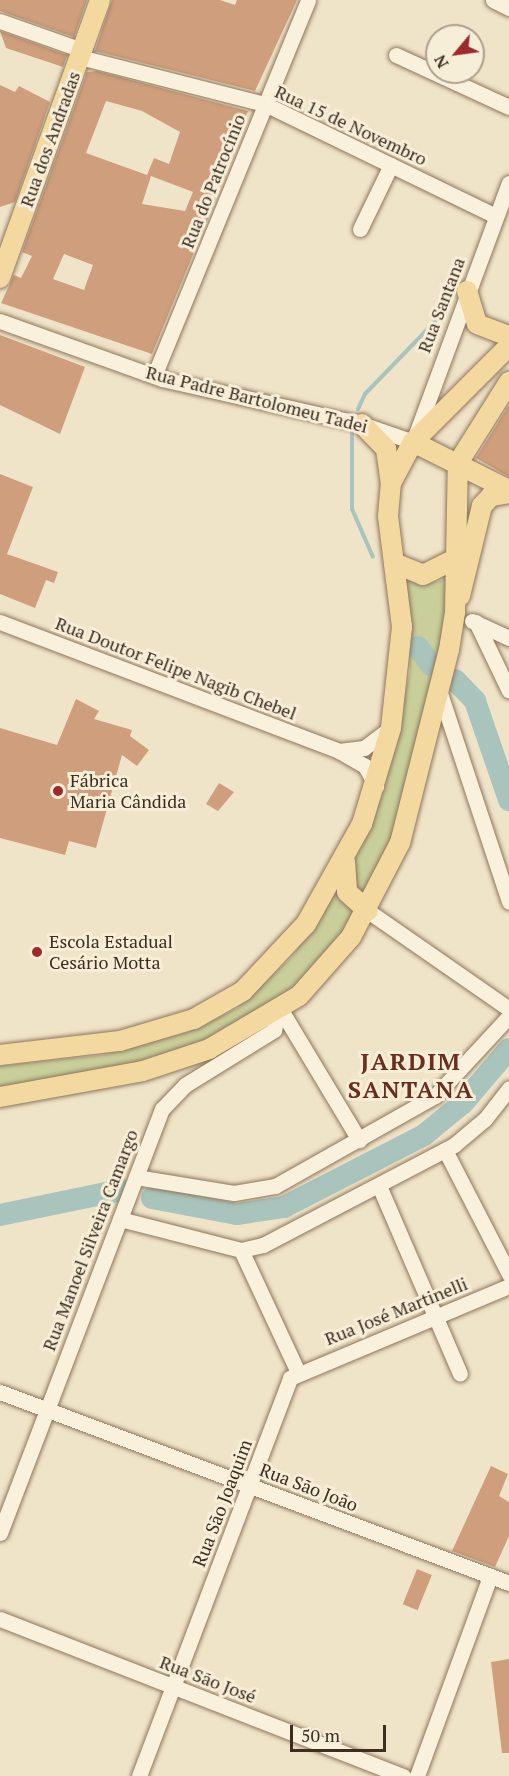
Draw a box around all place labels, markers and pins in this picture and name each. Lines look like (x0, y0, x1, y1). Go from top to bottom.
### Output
place label: Fábrica Maria Cândida (70, 770, 186, 812)
marker: Fábrica Maria Cândida (51, 784, 65, 798)
place label: Escola Estadual Cesário Motta (49, 931, 173, 974)
marker: Escola Estadual Cesário Motta (30, 945, 44, 959)

